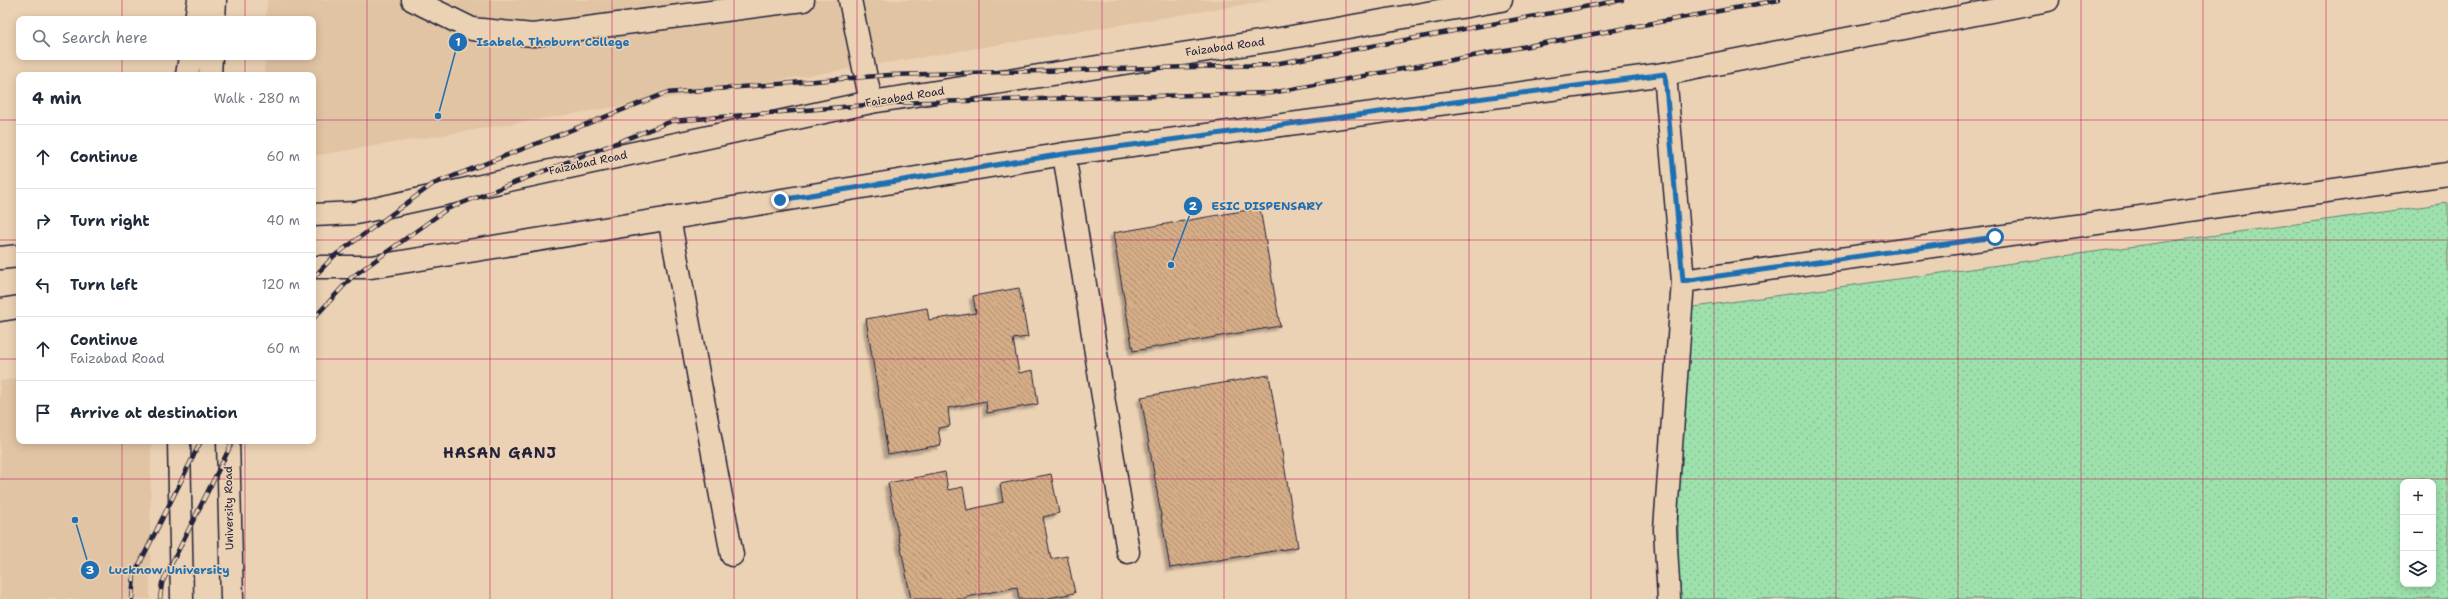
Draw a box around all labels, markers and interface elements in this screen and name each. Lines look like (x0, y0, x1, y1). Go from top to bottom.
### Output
search box (16, 16, 316, 60)
icon: search (30, 27, 52, 49)
text: Search here (62, 28, 148, 48)
callout: Isabela Thoburn College (448, 30, 638, 54)
text: 1 (455, 34, 461, 50)
text: Isabela Thoburn College (476, 34, 630, 50)
street label: Faizabad Road (1184, 34, 1266, 60)
street label: Faizabad Road (864, 83, 946, 111)
text: 4 min (32, 87, 82, 109)
text: Walk · 280 m (214, 90, 300, 107)
icon: ahead (32, 146, 54, 168)
text: Continue (70, 147, 138, 167)
street label: Faizabad Road (547, 147, 629, 179)
text: 60 m (267, 148, 300, 165)
route end (771, 191, 789, 209)
callout: ESIC DISPENSARY (1183, 194, 1330, 218)
text: 2 (1189, 198, 1198, 214)
text: ESIC DISPENSARY (1211, 198, 1323, 214)
icon: right (32, 210, 54, 232)
text: Turn right (70, 211, 150, 231)
text: 40 m (266, 212, 300, 229)
route start (1986, 228, 2004, 246)
icon: left (32, 274, 54, 296)
text: Turn left (70, 275, 138, 295)
text: 120 m (262, 276, 300, 293)
text: Continue (70, 330, 138, 350)
icon: ahead (32, 338, 54, 360)
text: 60 m (267, 340, 300, 357)
text: Faizabad Road (70, 350, 164, 367)
icon: arrive (32, 402, 54, 424)
text: Arrive at destination (70, 403, 238, 423)
district label: HASAN GANJ (443, 443, 557, 463)
street label: University Road (221, 466, 237, 550)
map controls (2400, 479, 2436, 587)
button: + (2400, 479, 2436, 515)
button: − (2400, 515, 2436, 551)
button: layers (2400, 551, 2436, 587)
callout: Lucknow University (80, 558, 237, 582)
text: 3 (86, 562, 94, 578)
text: Lucknow University (108, 562, 230, 578)

